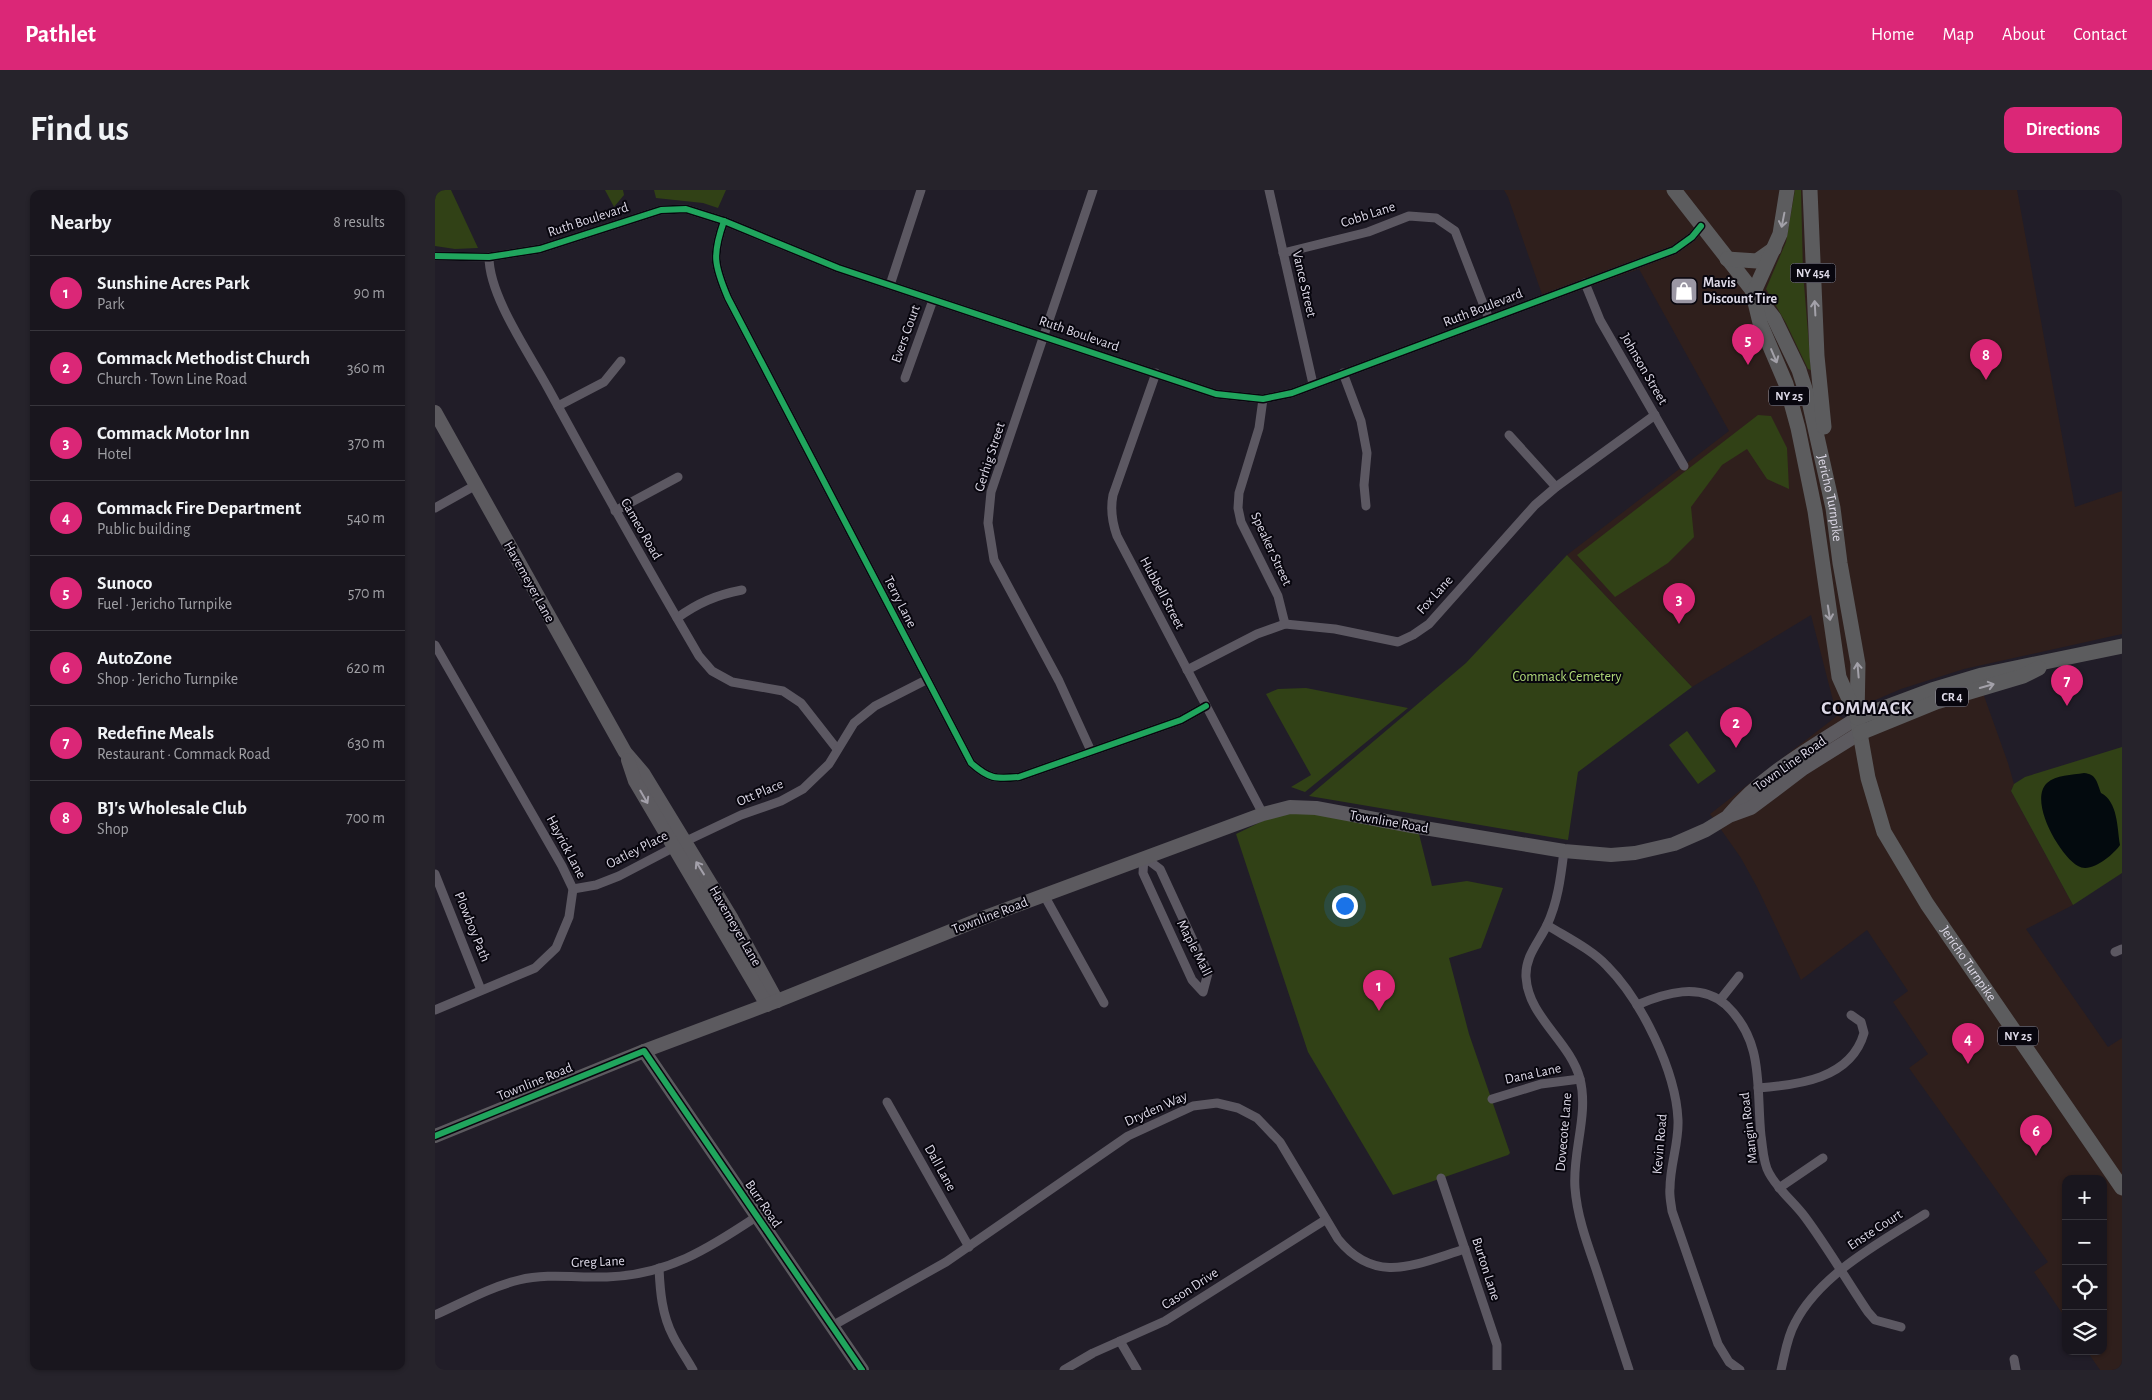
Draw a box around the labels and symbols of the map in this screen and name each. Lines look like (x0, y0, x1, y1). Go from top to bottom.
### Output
street label: Ruth Boulevard (546, 200, 630, 240)
street label: Cobb Lane (1339, 200, 1397, 230)
one-way arrow (1778, 211, 1788, 227)
street label: Vance Street (1290, 249, 1319, 319)
road number: NY 454 (1791, 264, 1835, 282)
shop icon: Mavis Discount Tire (1669, 276, 1699, 306)
place label: Mavis Discount Tire (1703, 276, 1778, 306)
street label: Ruth Boulevard (1441, 286, 1525, 330)
one-way arrow (1810, 300, 1819, 316)
street label: Evers Court (889, 303, 923, 365)
street label: Ruth Boulevard (1037, 314, 1121, 354)
pin: 5 (1732, 324, 1764, 365)
street label: Johnson Street (1618, 331, 1670, 407)
pin: 8 (1970, 339, 2002, 380)
one-way arrow (1770, 348, 1779, 363)
road number: NY 25 (1769, 387, 1809, 406)
street label: Gerhig Street (972, 420, 1008, 493)
street label: Jericho Turnpike (1814, 453, 1844, 542)
street label: Cameo Road (618, 496, 664, 562)
street label: Speaker Street (1248, 510, 1294, 588)
street label: Havemeyer Lane (501, 539, 557, 625)
street label: Hubbell Street (1137, 555, 1187, 632)
street label: Fox Lane (1414, 573, 1456, 617)
street label: Terry Lane (881, 574, 919, 630)
pin: 3 (1663, 583, 1695, 624)
one-way arrow (1825, 605, 1835, 621)
one-way arrow (1854, 662, 1863, 678)
pin: 7 (2051, 665, 2083, 706)
park label: Commack Cemetery (1512, 670, 1622, 684)
one-way arrow (1979, 680, 1995, 690)
road number: CR 4 (1936, 688, 1968, 706)
district label: COMMACK (1821, 699, 1913, 718)
pin: 2 (1720, 707, 1752, 748)
street label: Town Line Road (1751, 734, 1829, 794)
street label: Ott Place (735, 777, 785, 809)
one-way arrow (639, 789, 649, 804)
street label: Townline Road (1348, 808, 1430, 836)
street label: Hayrick Lane (544, 813, 588, 881)
street label: Oatley Place (604, 829, 670, 871)
one-way arrow (695, 862, 705, 876)
street label: Havemeyer Lane (706, 883, 764, 969)
street label: Plowboy Path (452, 890, 492, 964)
your location (1332, 893, 1358, 919)
street label: Townline Road (950, 895, 1030, 937)
street label: Maple Mall (1174, 918, 1214, 978)
street label: Jericho Turnpike (1937, 923, 1999, 1004)
pin: 1 (1363, 970, 1395, 1011)
pin: 4 (1952, 1023, 1984, 1064)
road number: NY 25 (1998, 1026, 2038, 1046)
street label: Townline Road (495, 1061, 575, 1103)
street label: Dana Lane (1504, 1061, 1562, 1087)
street label: Dryden Way (1123, 1089, 1189, 1129)
street label: Mangin Road (1738, 1091, 1760, 1165)
street label: Dovecote Lane (1554, 1092, 1574, 1172)
street label: Kevin Road (1650, 1113, 1670, 1175)
pin: 6 (2020, 1115, 2052, 1156)
street label: Dall Lane (922, 1142, 958, 1194)
street label: Burr Road (742, 1178, 784, 1230)
street label: Enste Court (1845, 1207, 1905, 1253)
street label: Burton Lane (1469, 1236, 1503, 1302)
street label: Greg Lane (571, 1254, 625, 1270)
street label: Cason Drive (1159, 1266, 1221, 1312)

